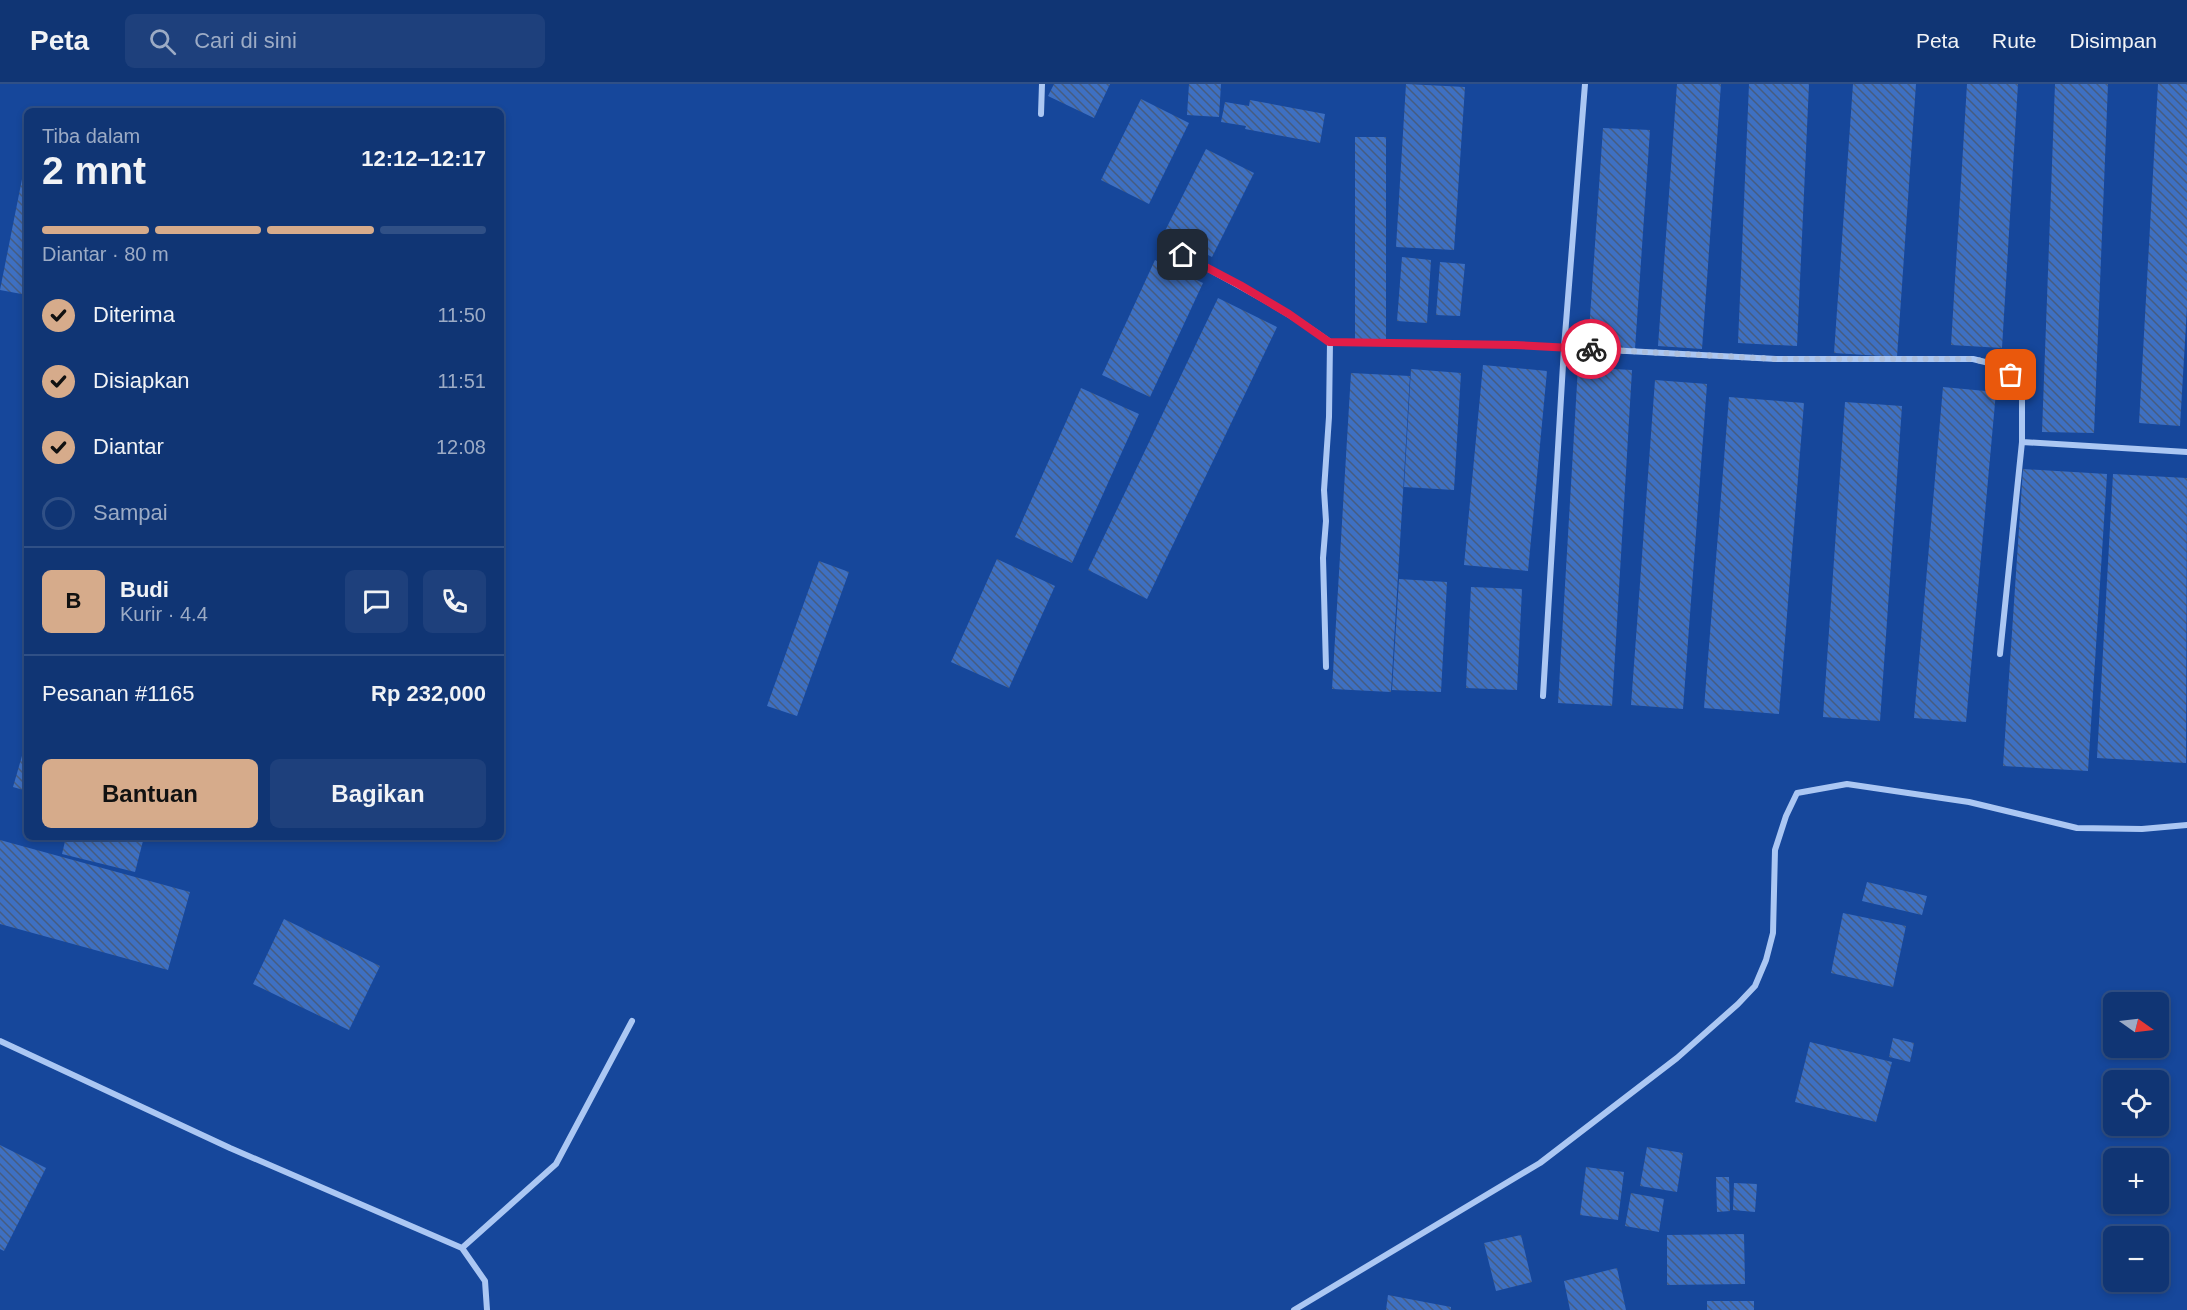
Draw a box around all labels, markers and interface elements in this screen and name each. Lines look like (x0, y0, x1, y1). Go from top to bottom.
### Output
search box (125, 14, 545, 68)
text: Peta (30, 25, 89, 56)
icon: search (146, 25, 179, 58)
text: Cari di sini (194, 28, 297, 53)
text: Peta (1916, 29, 1959, 52)
text: Rute (1992, 29, 2036, 52)
text: Disimpan (2069, 29, 2157, 52)
text: Tiba dalam (42, 125, 140, 147)
text: 12:12–12:17 (361, 146, 486, 171)
text: 2 mnt (42, 149, 146, 192)
pin (1157, 229, 1208, 280)
icon: home (1166, 238, 1199, 271)
text: Diantar · 80 m (42, 243, 169, 265)
icon: check (42, 299, 75, 332)
text: Diterima (93, 302, 175, 327)
text: 11:50 (437, 304, 486, 326)
courier (1561, 319, 1621, 379)
icon: bike (1575, 333, 1608, 366)
pin (1985, 349, 2036, 400)
icon: bag (1994, 358, 2027, 391)
icon: check (42, 365, 75, 398)
text: Disiapkan (93, 368, 190, 393)
text: 11:51 (437, 370, 486, 392)
icon: check (42, 431, 75, 464)
text: Diantar (93, 434, 164, 459)
text: 12:08 (436, 436, 486, 458)
text: Sampai (93, 500, 168, 525)
button: chat (345, 570, 408, 633)
button: phone (423, 570, 486, 633)
text: Budi (120, 577, 169, 602)
text: B (66, 588, 81, 613)
text: Kurir · 4.4 (120, 603, 208, 625)
text: Pesanan #1165 (42, 681, 195, 706)
text: Rp 232,000 (371, 681, 486, 706)
button: Bantuan (42, 759, 258, 828)
button: Bagikan (270, 759, 486, 828)
north arrow (2103, 992, 2169, 1058)
map controls (2103, 992, 2169, 1292)
button: locate (2103, 1070, 2169, 1136)
button: + (2103, 1148, 2169, 1214)
button: − (2103, 1226, 2169, 1292)

